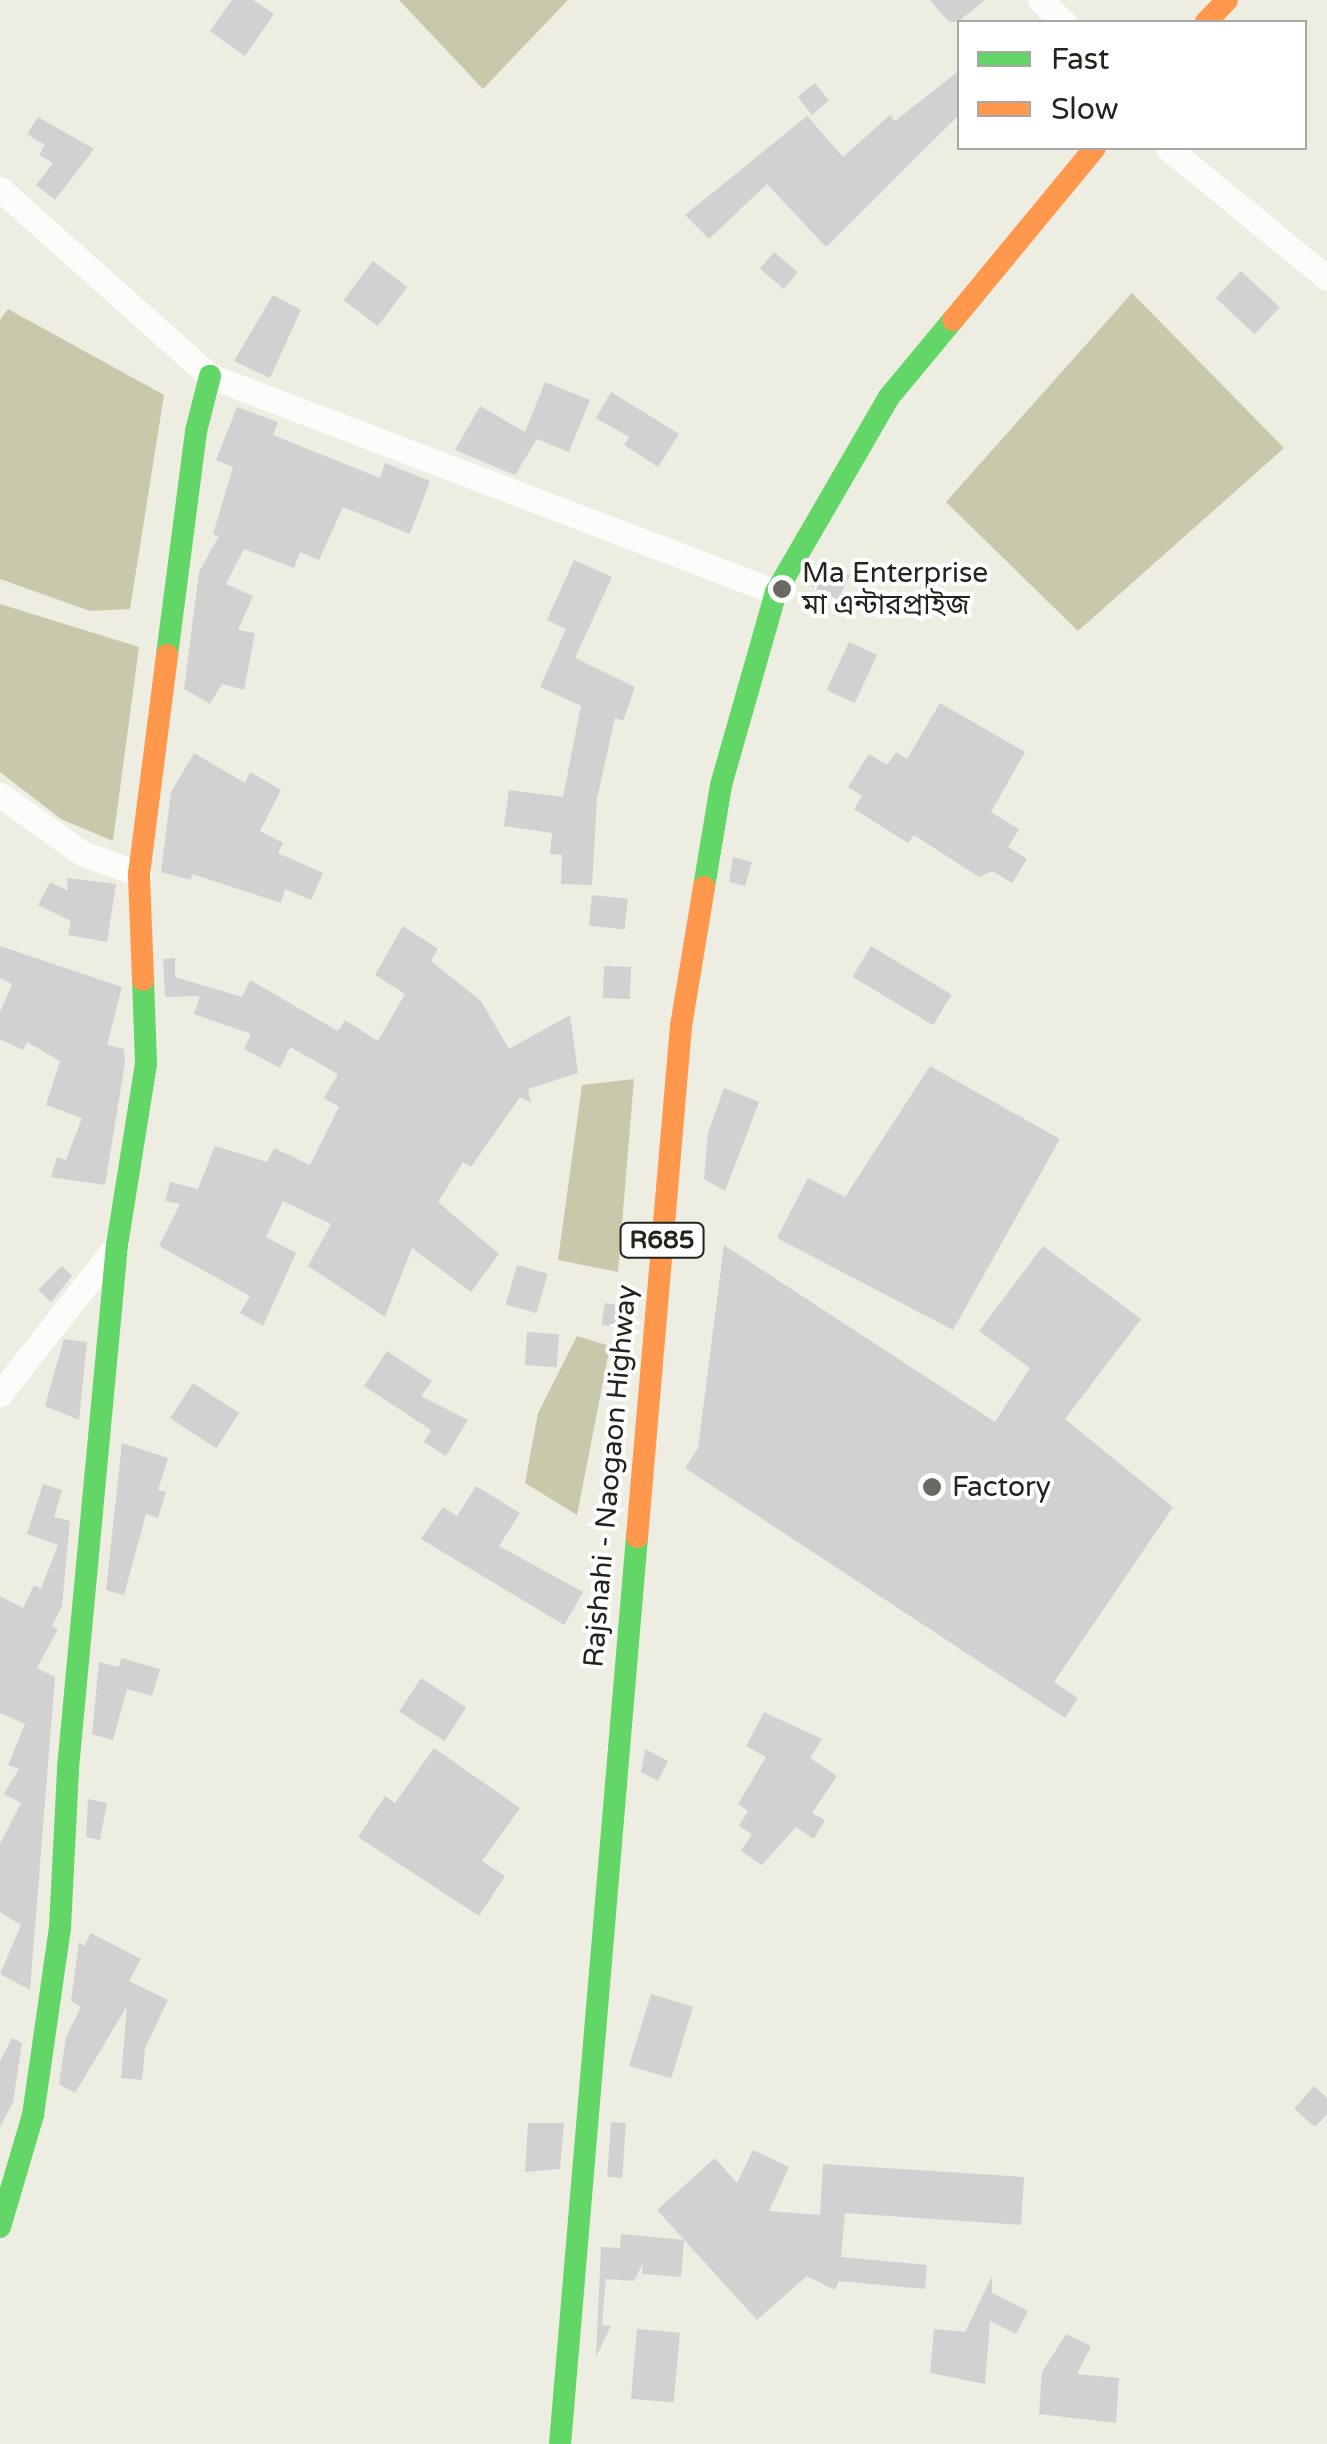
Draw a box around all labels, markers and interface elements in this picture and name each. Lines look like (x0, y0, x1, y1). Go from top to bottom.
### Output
legend (957, 20, 1307, 150)
text: Fast (1051, 41, 1110, 78)
text: Slow (1051, 91, 1119, 128)
place label: Ma Enterprise মা এন্টারপ্রাইজ (802, 556, 988, 622)
marker: Ma Enterprise মা এন্টারপ্রাইজ (771, 578, 793, 600)
road number: R685 (620, 1220, 704, 1260)
street label: Rajshahi - Naogaon Highway (577, 1283, 643, 1669)
place label: Factory (952, 1470, 1051, 1504)
marker: Factory (921, 1476, 943, 1498)

